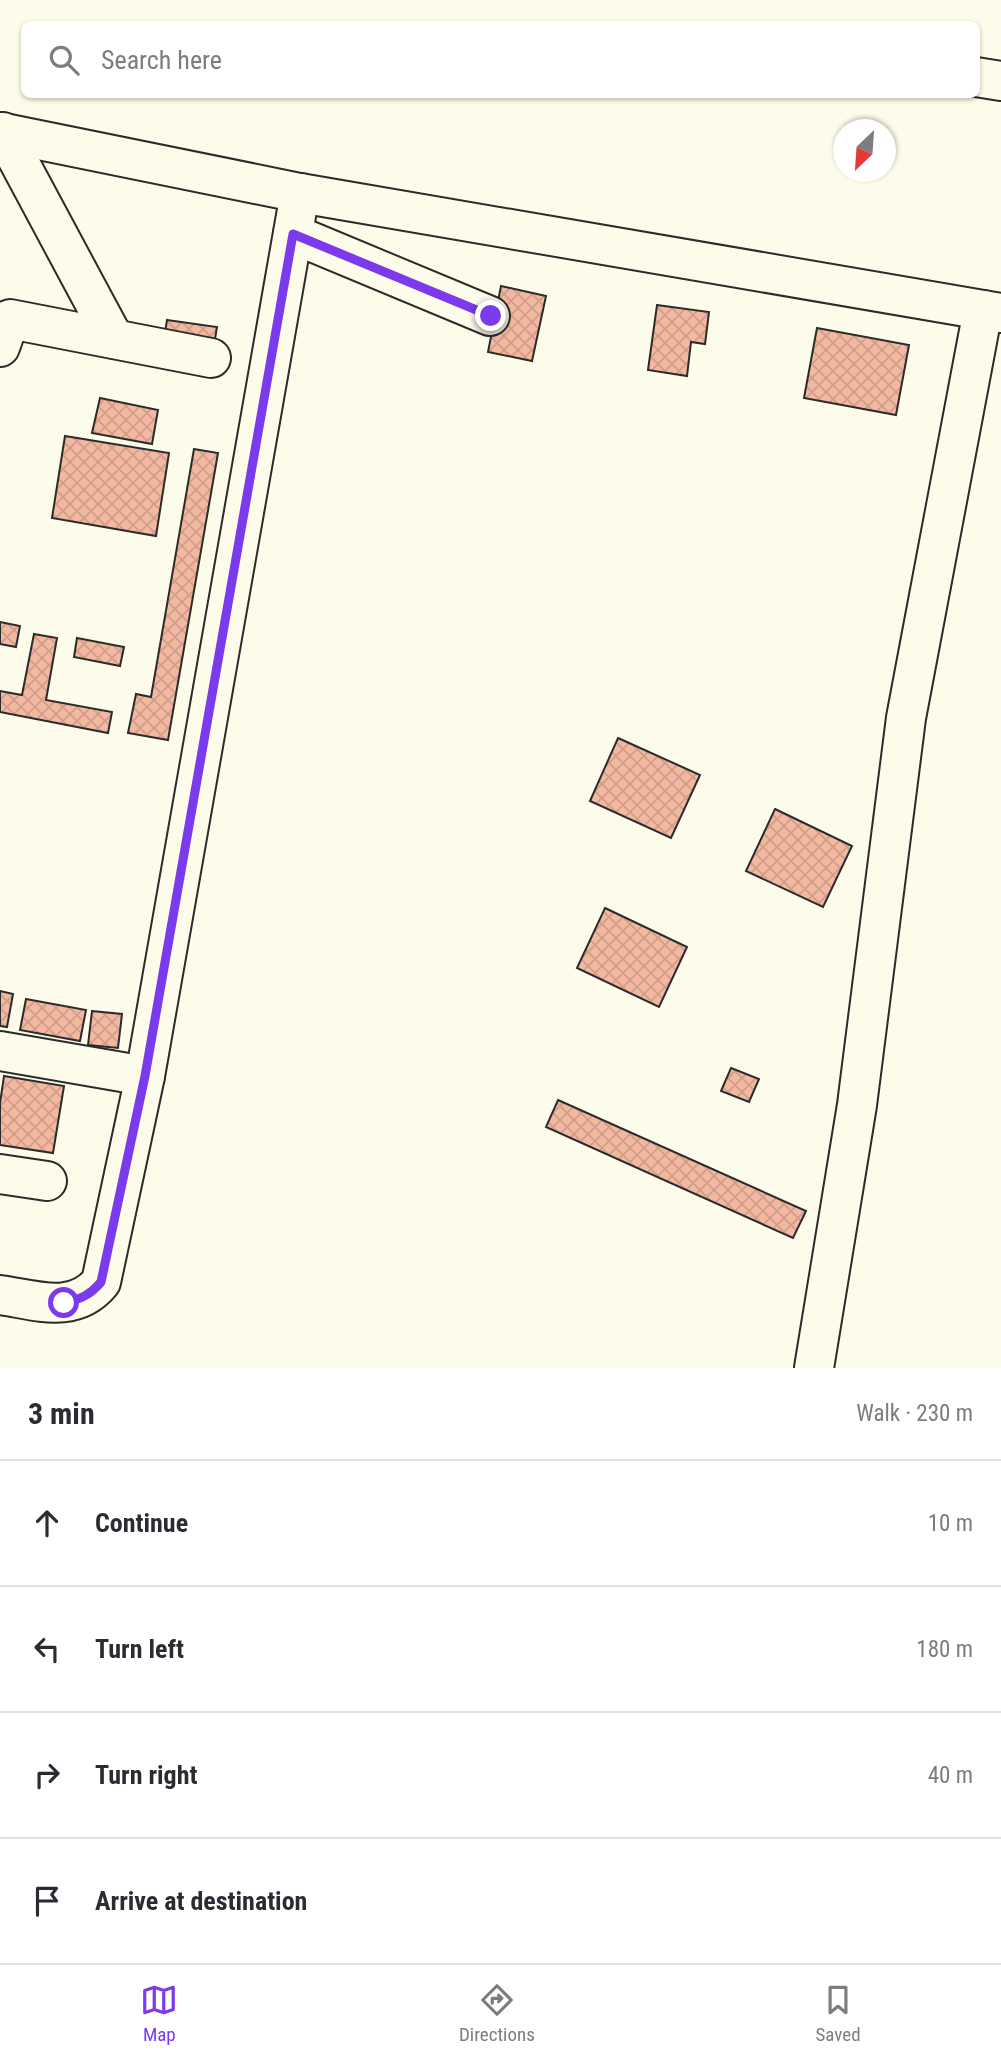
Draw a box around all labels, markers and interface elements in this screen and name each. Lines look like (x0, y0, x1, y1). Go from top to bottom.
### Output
search box (21, 21, 980, 98)
icon: search (45, 41, 83, 79)
text: Search here (101, 45, 222, 75)
north arrow (833, 119, 896, 182)
route end (475, 300, 506, 331)
route start (48, 1287, 79, 1318)
text: 3 min (28, 1396, 95, 1431)
text: Walk · 230 m (856, 1400, 973, 1427)
icon: ahead (28, 1504, 66, 1542)
text: Continue (95, 1508, 188, 1538)
text: 10 m (928, 1510, 973, 1537)
icon: left (28, 1630, 66, 1668)
text: Turn left (95, 1634, 184, 1664)
text: 180 m (916, 1636, 973, 1663)
icon: right (28, 1756, 66, 1794)
text: Turn right (95, 1760, 197, 1790)
text: 40 m (928, 1762, 973, 1789)
icon: arrive (28, 1882, 66, 1920)
text: Arrive at destination (95, 1886, 307, 1916)
tab: Map (140, 1981, 178, 2046)
tab: Directions (459, 1981, 535, 2046)
tab: Saved (815, 1981, 861, 2046)

